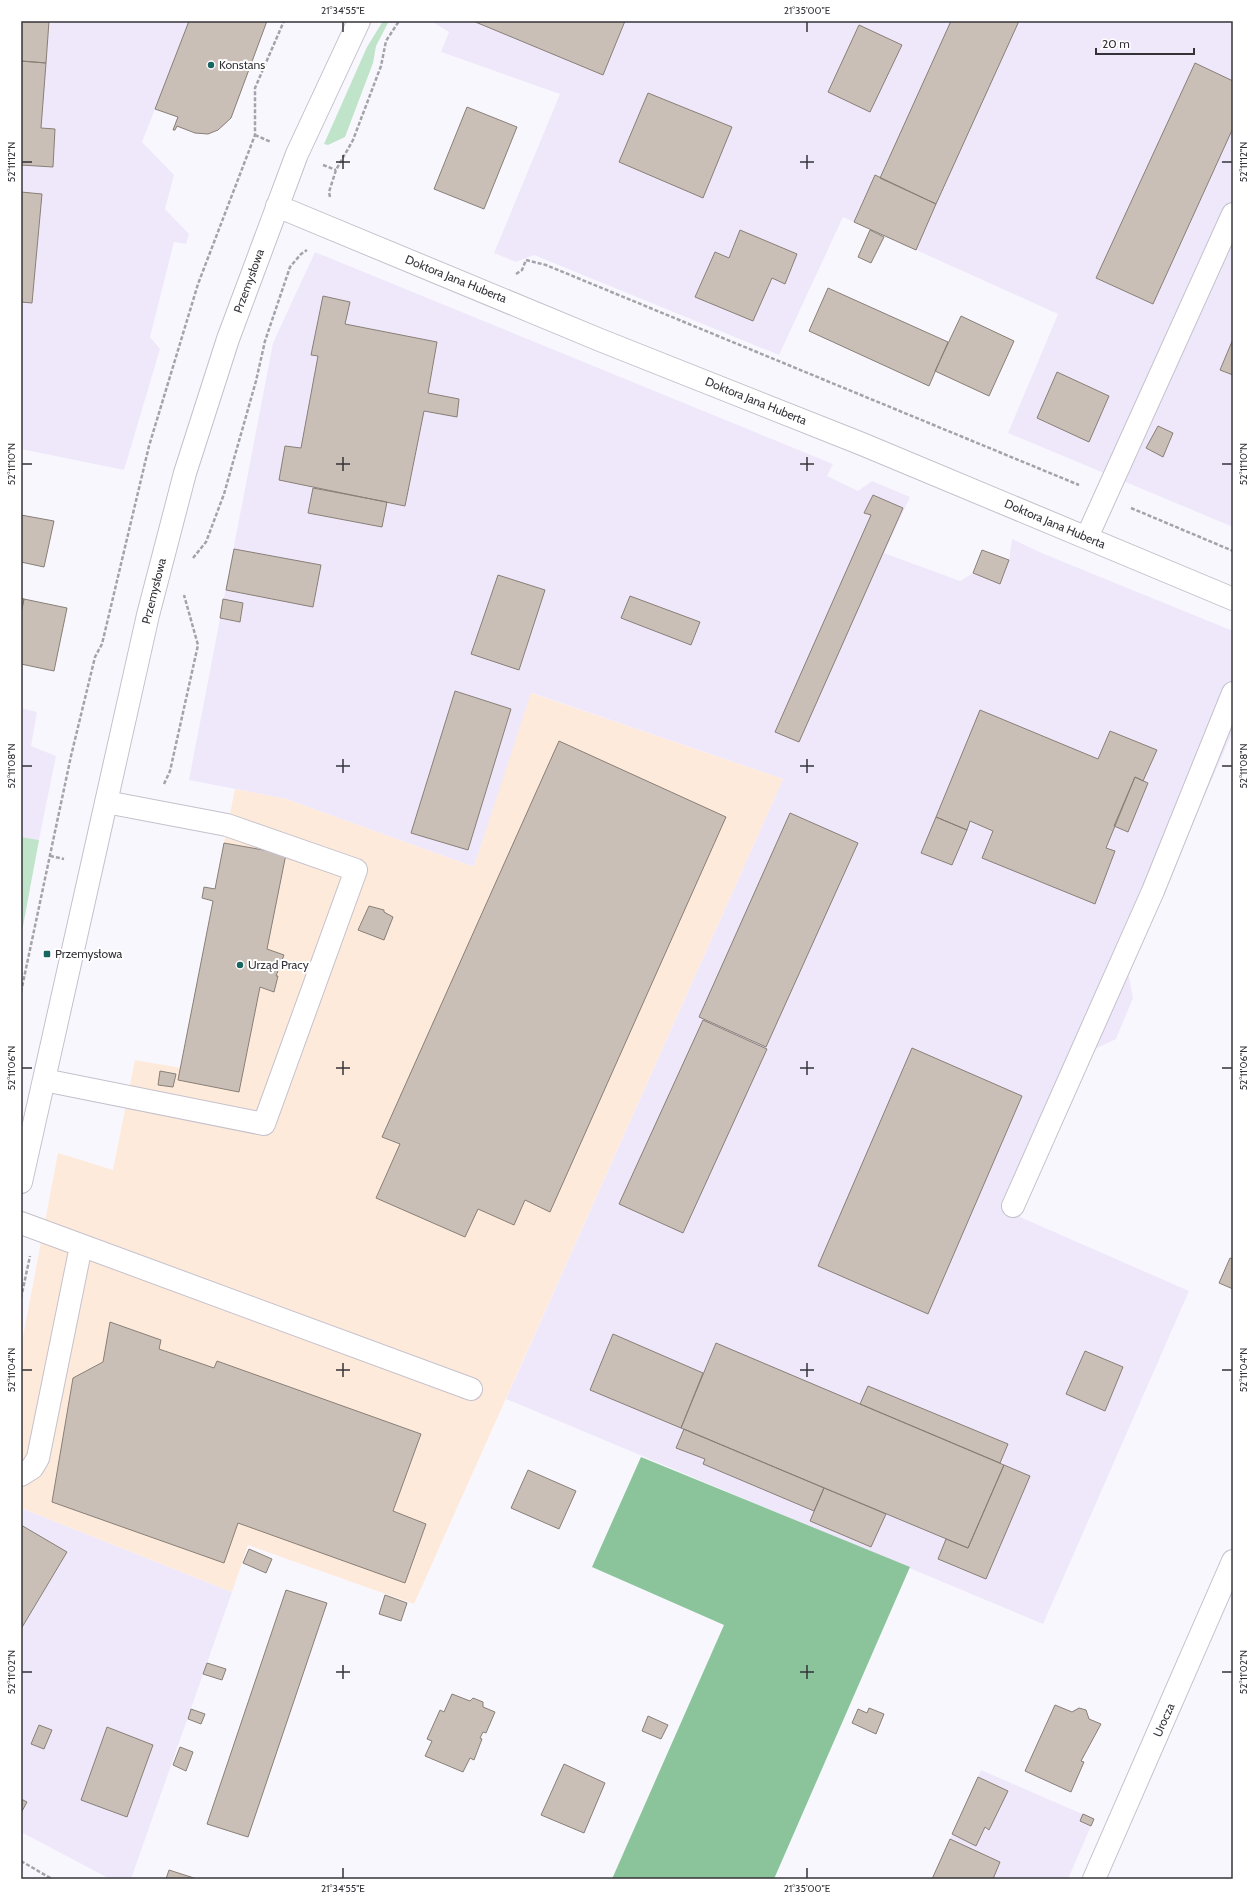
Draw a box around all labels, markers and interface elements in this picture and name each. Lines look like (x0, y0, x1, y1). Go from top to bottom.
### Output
text: 21°34'55"E (321, 4, 365, 17)
text: 21°35'00"E (784, 4, 831, 17)
scale bar (1096, 30, 1194, 56)
text: 20 m (1102, 36, 1130, 51)
place label: Konstans (219, 57, 265, 72)
marker: Konstans (206, 60, 216, 70)
text: 52°11'12"N (5, 142, 18, 182)
text: 52°11'12"N (1237, 142, 1250, 182)
street label: Przemysłowa (230, 246, 267, 315)
street label: Doktora Jana Huberta (403, 251, 509, 306)
street label: Doktora Jana Huberta (703, 373, 809, 428)
text: 52°11'10"N (5, 443, 18, 485)
text: 52°11'10"N (1237, 443, 1250, 485)
street label: Doktora Jana Huberta (1002, 495, 1108, 552)
street label: Przemysłowa (138, 556, 169, 625)
text: 52°11'08"N (5, 743, 18, 789)
text: 52°11'08"N (1237, 743, 1250, 789)
place label: Przemysłowa (55, 946, 123, 961)
marker: Przemysłowa (42, 949, 52, 959)
place label: Urząd Pracy (248, 957, 309, 972)
marker: Urząd Pracy (235, 960, 245, 970)
text: 52°11'06"N (5, 1046, 18, 1090)
text: 52°11'06"N (1237, 1046, 1250, 1090)
text: 52°11'04"N (5, 1348, 18, 1392)
text: 52°11'04"N (1237, 1348, 1250, 1392)
text: 52°11'02"N (5, 1650, 18, 1694)
text: 52°11'02"N (1237, 1650, 1250, 1694)
street label: Urocza (1149, 1700, 1178, 1739)
text: 21°34'55"E (321, 1882, 365, 1895)
text: 21°35'00"E (784, 1882, 831, 1895)

